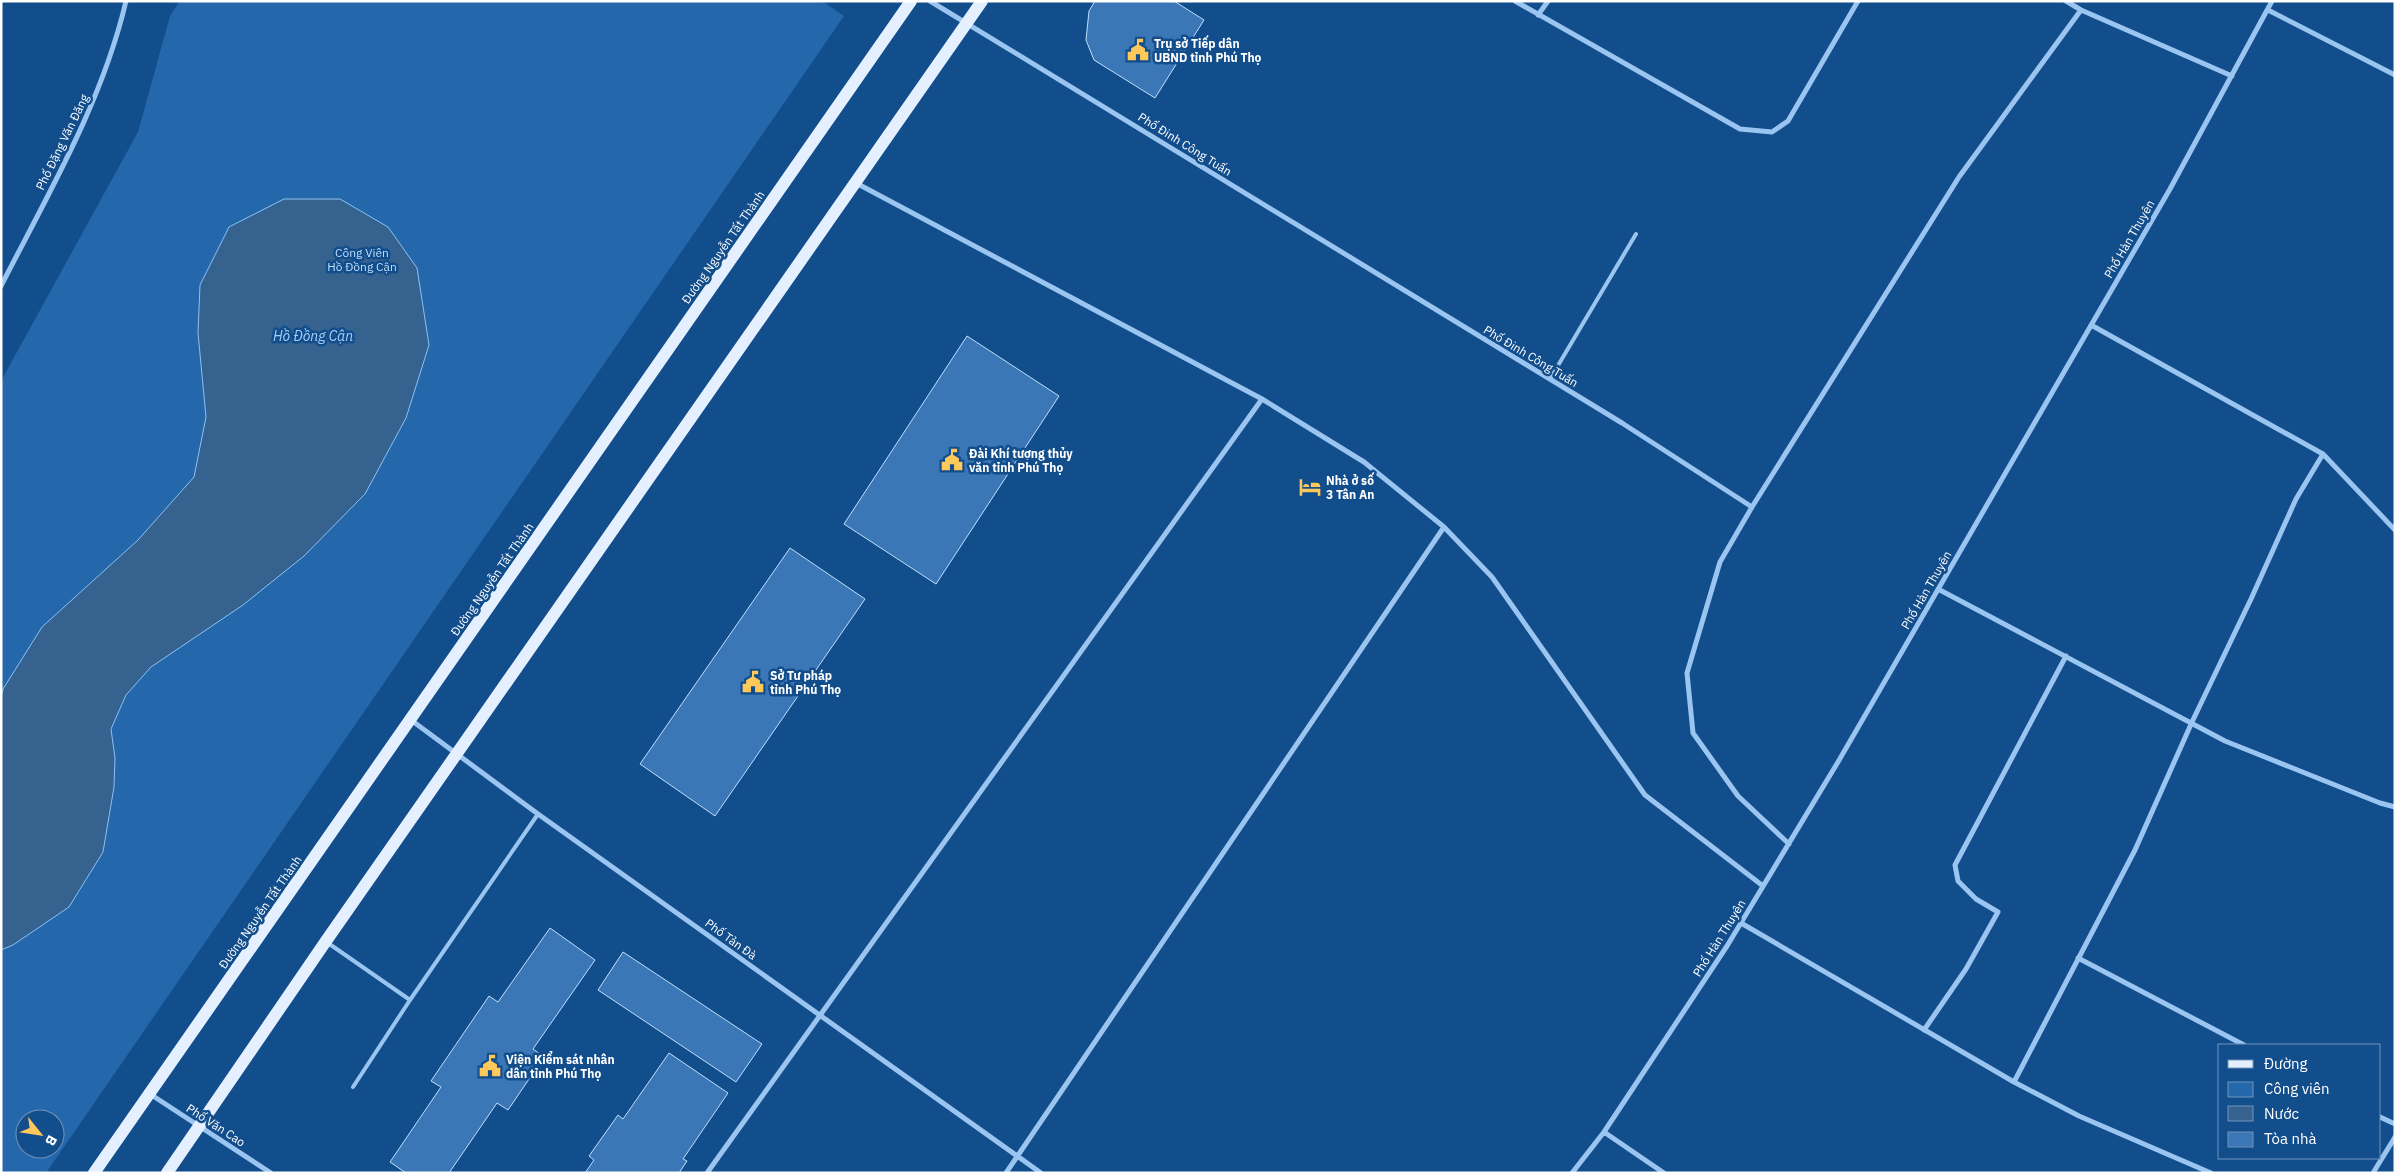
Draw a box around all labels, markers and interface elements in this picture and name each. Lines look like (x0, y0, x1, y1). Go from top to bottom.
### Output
place label: Trụ sở Tiếp dân UBND tỉnh Phú Thọ (1154, 35, 1262, 65)
public building icon: Trụ sở Tiếp dân UBND tỉnh Phú Thọ (1125, 37, 1151, 63)
street label: Phố Đặng Văn Đăng (32, 91, 92, 192)
street label: Phố Đinh Công Tuấn (1135, 109, 1235, 179)
street label: Đường Nguyễn Tất Thành (678, 188, 768, 306)
street label: Phố Hàn Thuyên (2101, 197, 2157, 281)
park label: Công Viên Hồ Đồng Cận (327, 245, 397, 274)
street label: Phố Đinh Công Tuấn (1481, 322, 1581, 390)
water label: Hồ Đồng Cận (273, 327, 353, 345)
place label: Đài Khí tượng thủy văn tỉnh Phú Thọ (969, 446, 1073, 475)
public building icon: Đài Khí tượng thủy văn tỉnh Phú Thọ (939, 447, 965, 473)
place label: Nhà ở số 3 Tân An (1326, 472, 1375, 502)
hotel icon: Nhà ở số 3 Tân An (1297, 474, 1323, 500)
street label: Đường Nguyễn Tất Thành (447, 520, 537, 638)
street label: Phố Hàn Thuyên (1898, 548, 1954, 632)
place label: Sở Tư pháp tỉnh Phú Thọ (770, 668, 841, 697)
public building icon: Sở Tư pháp tỉnh Phú Thọ (740, 669, 766, 695)
street label: Đường Nguyễn Tất Thành (215, 853, 305, 971)
street label: Phố Hàn Thuyên (1689, 897, 1749, 979)
street label: Phố Tản Đà (702, 915, 760, 963)
legend (2218, 1044, 2381, 1159)
place label: Viện Kiểm sát nhân dân tỉnh Phú Thọ (506, 1050, 615, 1081)
public building icon: Viện Kiểm sát nhân dân tỉnh Phú Thọ (477, 1053, 503, 1079)
text: Đường (2264, 1054, 2308, 1073)
text: Công viên (2264, 1079, 2330, 1098)
street label: Phố Văn Cao (184, 1100, 249, 1150)
text: Nước (2264, 1104, 2300, 1123)
north arrow (15, 1109, 65, 1159)
text: Tòa nhà (2264, 1129, 2317, 1148)
text: B (41, 1132, 61, 1149)

